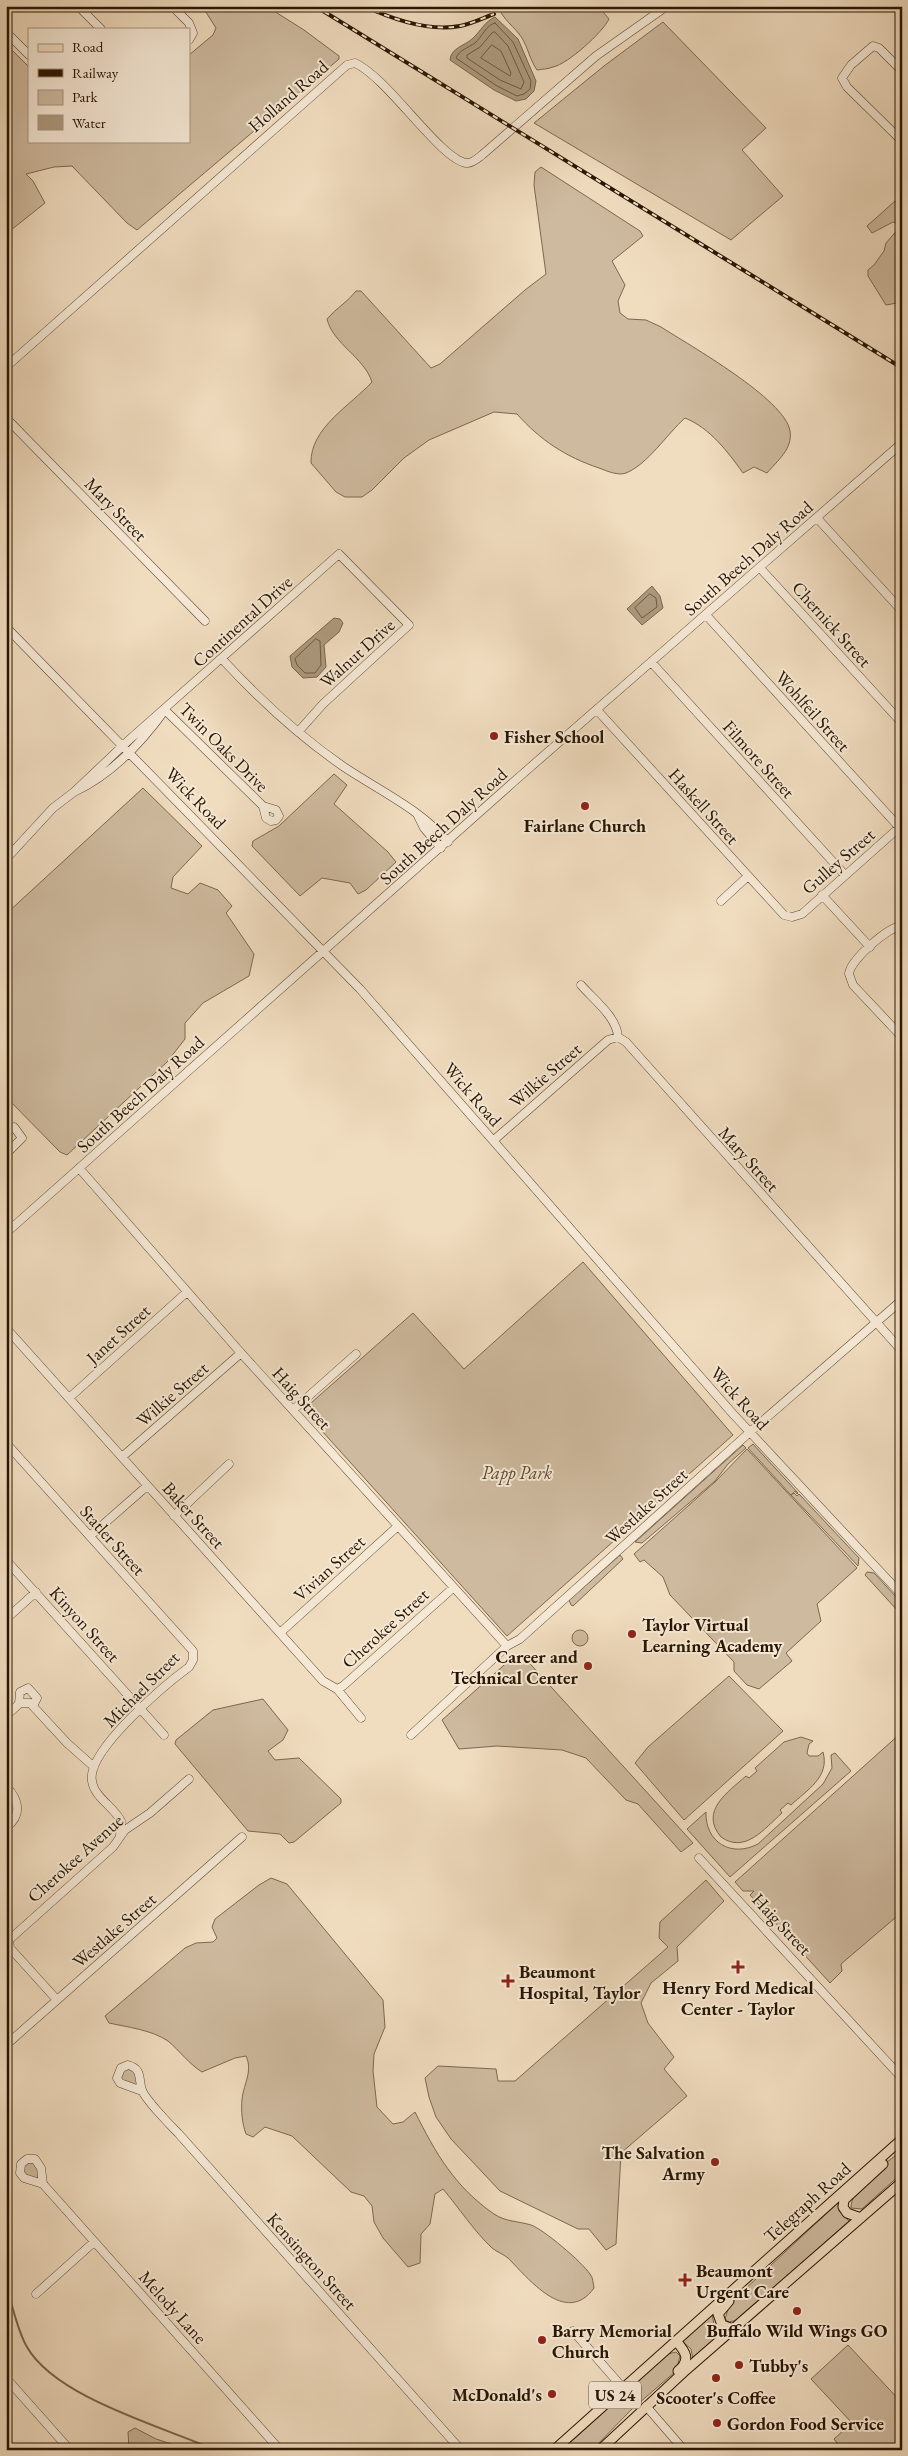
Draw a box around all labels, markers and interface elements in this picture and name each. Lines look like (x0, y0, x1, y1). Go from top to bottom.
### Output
legend (28, 28, 190, 142)
text: Road (72, 37, 104, 56)
street label: Holland Road (243, 54, 334, 137)
text: Railway (72, 63, 119, 82)
text: Park (72, 87, 99, 106)
text: Water (72, 113, 106, 132)
street label: Mary Street (80, 472, 152, 546)
street label: South Beech Daly Road (679, 495, 818, 620)
street label: Continental Drive (187, 570, 297, 672)
street label: Chernick Street (787, 576, 877, 672)
street label: Walnut Drive (315, 613, 399, 693)
street label: Wohlfeil Street (771, 666, 856, 757)
street label: Twin Oaks Drive (174, 697, 274, 797)
street label: Filmore Street (718, 715, 800, 803)
place label: Fisher School (504, 725, 604, 748)
marker: Fisher School (488, 730, 500, 742)
street label: Wick Road (161, 762, 232, 835)
street label: South Beech Daly Road (374, 762, 512, 889)
street label: Haskell Street (664, 763, 745, 849)
marker: Fairlane Church (579, 800, 591, 812)
place label: Fairlane Church (524, 814, 646, 837)
street label: Gulley Street (797, 823, 879, 899)
street label: South Beech Daly Road (71, 1030, 209, 1157)
street label: Wilkie Street (504, 1037, 586, 1113)
street label: Wick Road (439, 1057, 508, 1131)
street label: Mary Street (714, 1122, 785, 1197)
street label: Janet Street (80, 1299, 155, 1370)
street label: Wilkie Street (131, 1356, 213, 1432)
street label: Wick Road (705, 1361, 775, 1435)
street label: Haig Street (268, 1362, 337, 1435)
park label: Papp Park (482, 1461, 552, 1485)
street label: Westlake Street (600, 1463, 692, 1549)
street label: Baker Street (158, 1477, 230, 1554)
street label: Statler Street (75, 1500, 151, 1580)
street label: Vivian Street (289, 1530, 370, 1606)
street label: Kinyon Street (45, 1581, 125, 1667)
street label: Cherokee Street (337, 1583, 434, 1673)
place label: Taylor Virtual Learning Academy (642, 1613, 783, 1657)
marker: Taylor Virtual Learning Academy (626, 1628, 638, 1640)
place label: Career and Technical Center (451, 1645, 579, 1689)
street label: Michael Street (98, 1646, 184, 1732)
marker: Career and Technical Center (582, 1660, 594, 1672)
street label: Cherokee Avenue (22, 1809, 128, 1907)
street label: Westlake Street (67, 1887, 161, 1973)
street label: Haig Street (747, 1888, 817, 1960)
place label: Beaumont Hospital, Taylor (519, 1960, 641, 2004)
marker: Henry Ford Medical Center - Taylor (731, 1960, 745, 1974)
marker: Beaumont Hospital, Taylor (501, 1974, 515, 1988)
place label: Henry Ford Medical Center - Taylor (662, 1976, 814, 2020)
place label: The Salvation Army (602, 2141, 705, 2185)
marker: The Salvation Army (709, 2156, 721, 2168)
street label: Telegraph Road (759, 2156, 856, 2247)
street label: Kensington Street (262, 2207, 362, 2315)
place label: Beaumont Urgent Care (696, 2259, 790, 2303)
street label: Melody Lane (134, 2266, 212, 2348)
marker: Beaumont Urgent Care (678, 2273, 692, 2287)
marker: Buffalo Wild Wings GO (791, 2305, 803, 2317)
place label: Barry Memorial Church (552, 2319, 672, 2363)
place label: Buffalo Wild Wings GO (707, 2319, 888, 2342)
marker: Barry Memorial Church (536, 2334, 548, 2346)
place label: Tubby's (749, 2354, 808, 2377)
marker: Tubby's (733, 2359, 745, 2371)
marker: Scooter's Coffee (710, 2372, 722, 2384)
road number: US 24 (589, 2382, 641, 2408)
place label: McDonald's (452, 2383, 542, 2406)
place label: Scooter's Coffee (656, 2386, 776, 2409)
marker: McDonald's (546, 2388, 558, 2400)
place label: Gordon Food Service (727, 2412, 884, 2435)
marker: Gordon Food Service (711, 2417, 723, 2429)

